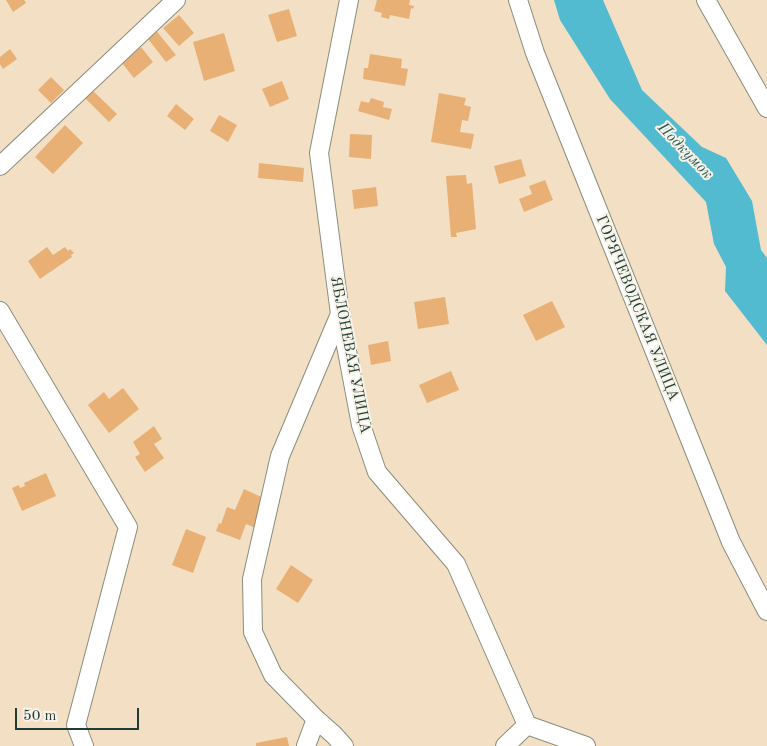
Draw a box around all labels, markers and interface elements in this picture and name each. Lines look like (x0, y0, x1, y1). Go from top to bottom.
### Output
water label: Подкумок (653, 119, 717, 183)
street label: ГОРЯЧЕВОДСКАЯ УЛИЦА (591, 213, 683, 403)
street label: ЯБЛОНЕВАЯ УЛИЦА (326, 275, 374, 435)
scale bar (18, 698, 141, 730)
text: 50 m (23, 709, 57, 724)

